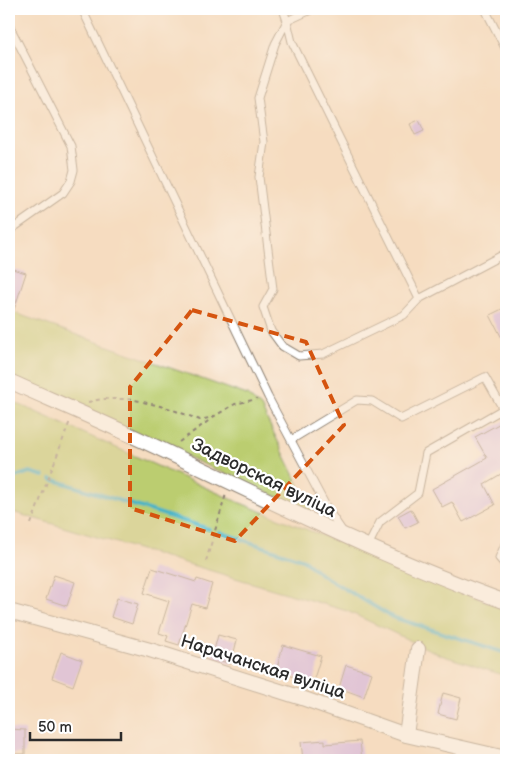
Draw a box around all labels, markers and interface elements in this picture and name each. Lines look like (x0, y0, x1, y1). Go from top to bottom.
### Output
street label: Задворская вуліца (188, 434, 340, 522)
street label: Нарачанская вуліца (178, 630, 348, 704)
scale bar (30, 709, 121, 741)
text: 50 m (38, 718, 72, 737)

